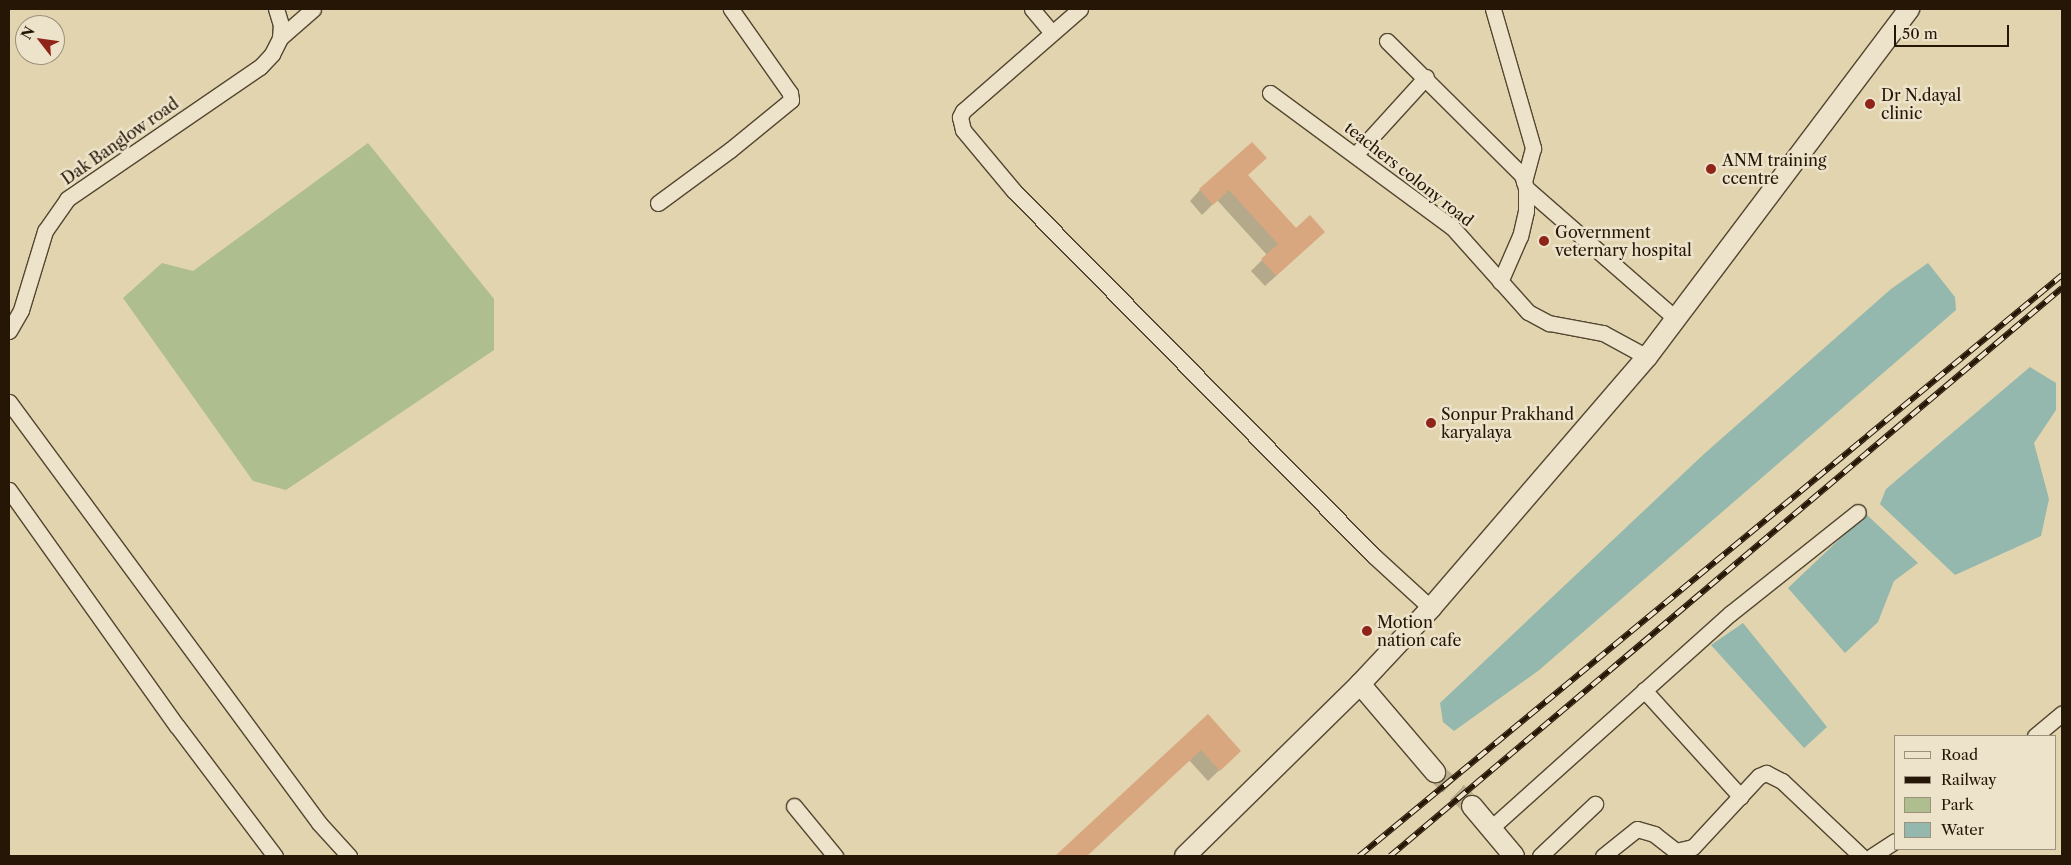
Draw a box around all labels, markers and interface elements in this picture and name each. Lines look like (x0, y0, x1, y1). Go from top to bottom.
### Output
north arrow (15, 15, 65, 65)
scale bar (1896, 15, 2011, 47)
text: N (17, 23, 39, 43)
text: 50 m (1902, 24, 1938, 43)
place label: Dr N.dayal clinic (1881, 85, 1962, 123)
street label: Dak Banglow road (58, 93, 182, 189)
marker: Dr N.dayal clinic (1863, 97, 1877, 111)
street label: teachers colony road (1341, 118, 1477, 230)
place label: ANM training ccentre (1722, 150, 1826, 188)
marker: ANM training ccentre (1704, 162, 1718, 176)
place label: Government veternary hospital (1555, 222, 1692, 260)
marker: Government veternary hospital (1537, 234, 1551, 248)
place label: Sonpur Prakhand karyalaya (1441, 404, 1574, 442)
marker: Sonpur Prakhand karyalaya (1425, 417, 1437, 429)
place label: Motion nation cafe (1377, 612, 1461, 650)
marker: Motion nation cafe (1361, 625, 1373, 637)
legend (1894, 735, 2056, 850)
text: Road (1941, 745, 1978, 764)
text: Railway (1941, 770, 1997, 789)
text: Park (1941, 795, 1974, 814)
text: Water (1941, 820, 1984, 839)

